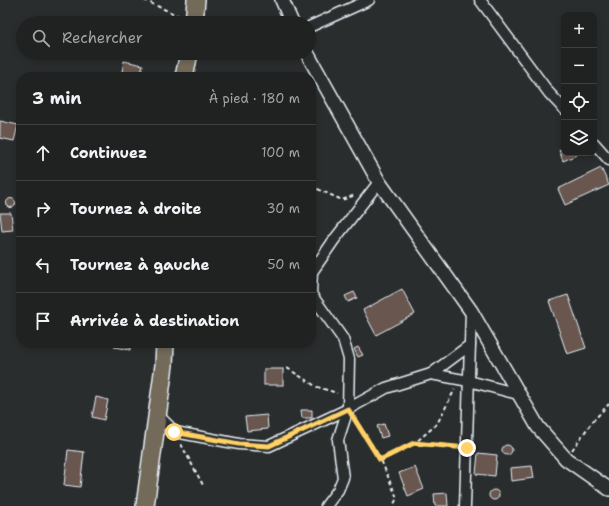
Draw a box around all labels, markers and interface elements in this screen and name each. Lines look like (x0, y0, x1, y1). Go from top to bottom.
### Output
map controls (561, 12, 597, 156)
button: + (561, 12, 597, 48)
search box (16, 16, 316, 60)
icon: search (30, 27, 52, 49)
text: Rechercher (62, 28, 143, 48)
button: − (561, 48, 597, 84)
button: locate (561, 84, 597, 120)
text: 3 min (32, 87, 82, 109)
text: À pied · 180 m (209, 90, 300, 107)
button: layers (561, 120, 597, 156)
icon: ahead (32, 142, 54, 164)
text: Continuez (70, 143, 147, 163)
text: 100 m (261, 144, 300, 161)
icon: right (32, 198, 54, 220)
text: Tournez à droite (70, 199, 202, 219)
text: 30 m (266, 200, 300, 217)
icon: left (32, 254, 54, 276)
text: Tournez à gauche (70, 255, 210, 275)
text: 50 m (267, 256, 300, 273)
icon: arrive (32, 310, 54, 332)
text: Arrivée à destination (70, 311, 239, 331)
route start (165, 423, 183, 441)
route end (458, 439, 476, 457)

